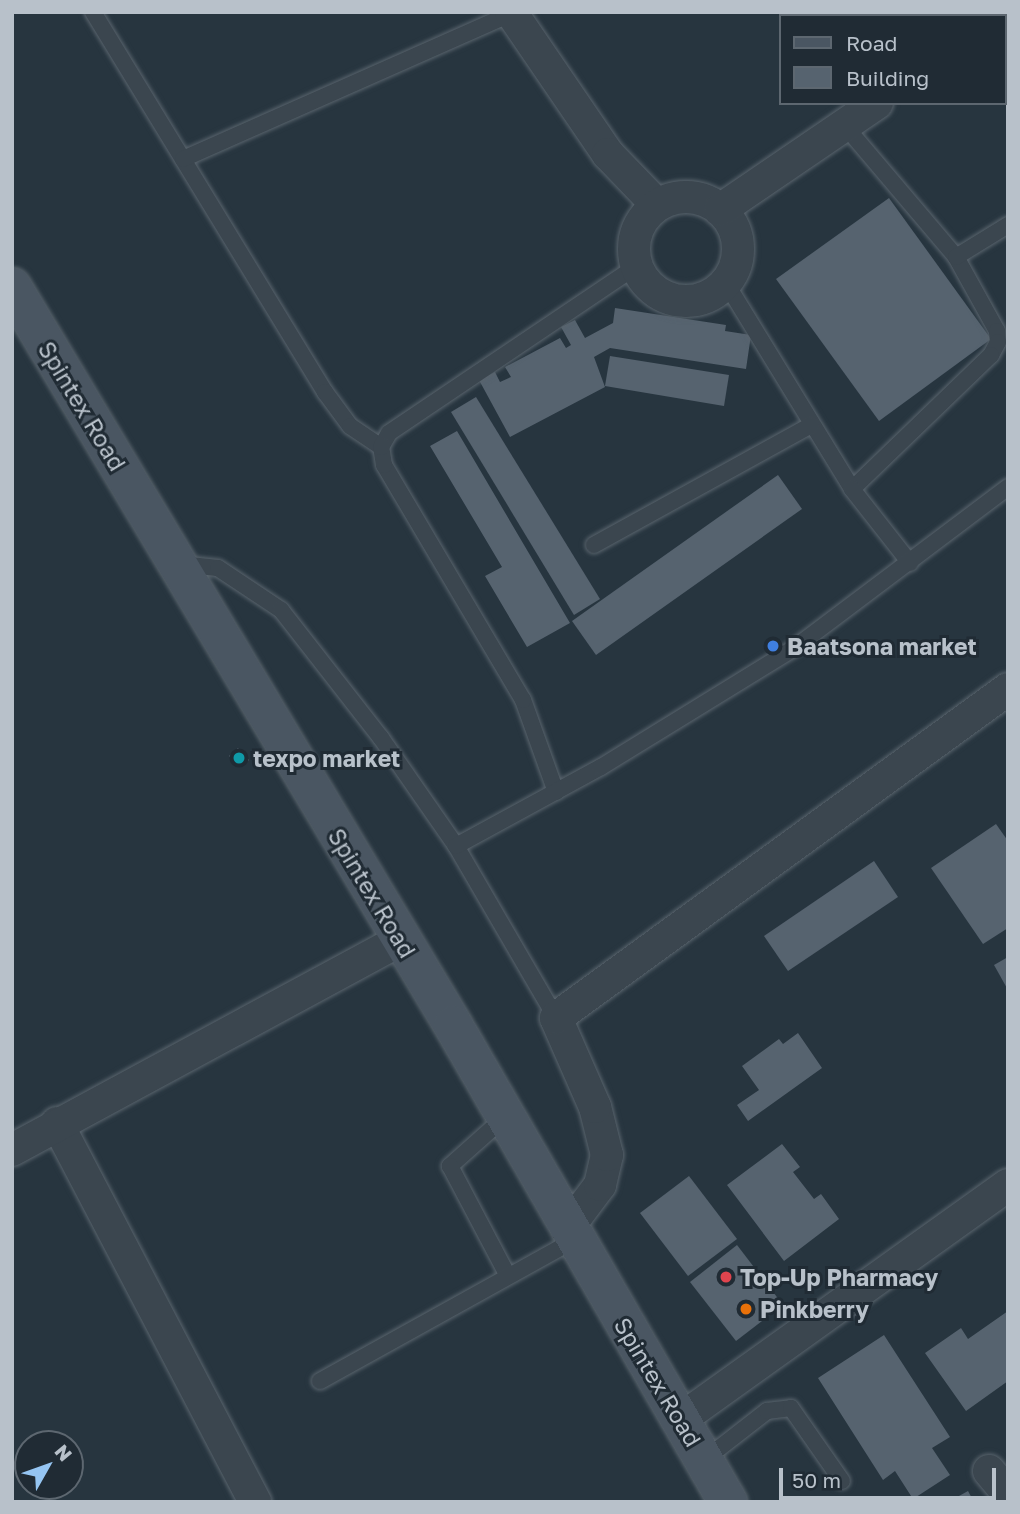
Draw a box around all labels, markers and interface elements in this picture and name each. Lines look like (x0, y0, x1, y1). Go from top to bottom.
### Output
legend (778, 14, 1006, 105)
text: Road (846, 30, 897, 56)
text: Building (846, 65, 929, 91)
street label: Spintex Road (33, 336, 131, 476)
place label: Baatsona market (787, 632, 977, 660)
marker: Baatsona market (765, 638, 781, 654)
place label: texpo market (253, 744, 400, 772)
marker: texpo market (231, 750, 247, 766)
street label: Spintex Road (323, 823, 421, 963)
place label: Top-Up Pharmacy (740, 1263, 938, 1291)
marker: Top-Up Pharmacy (718, 1269, 734, 1285)
place label: Pinkberry (760, 1295, 869, 1323)
marker: Pinkberry (738, 1301, 754, 1317)
street label: Spintex Road (609, 1312, 707, 1452)
north arrow (14, 1430, 84, 1500)
text: N (50, 1440, 77, 1465)
scale bar (782, 1454, 999, 1498)
text: 50 m (792, 1467, 841, 1493)

